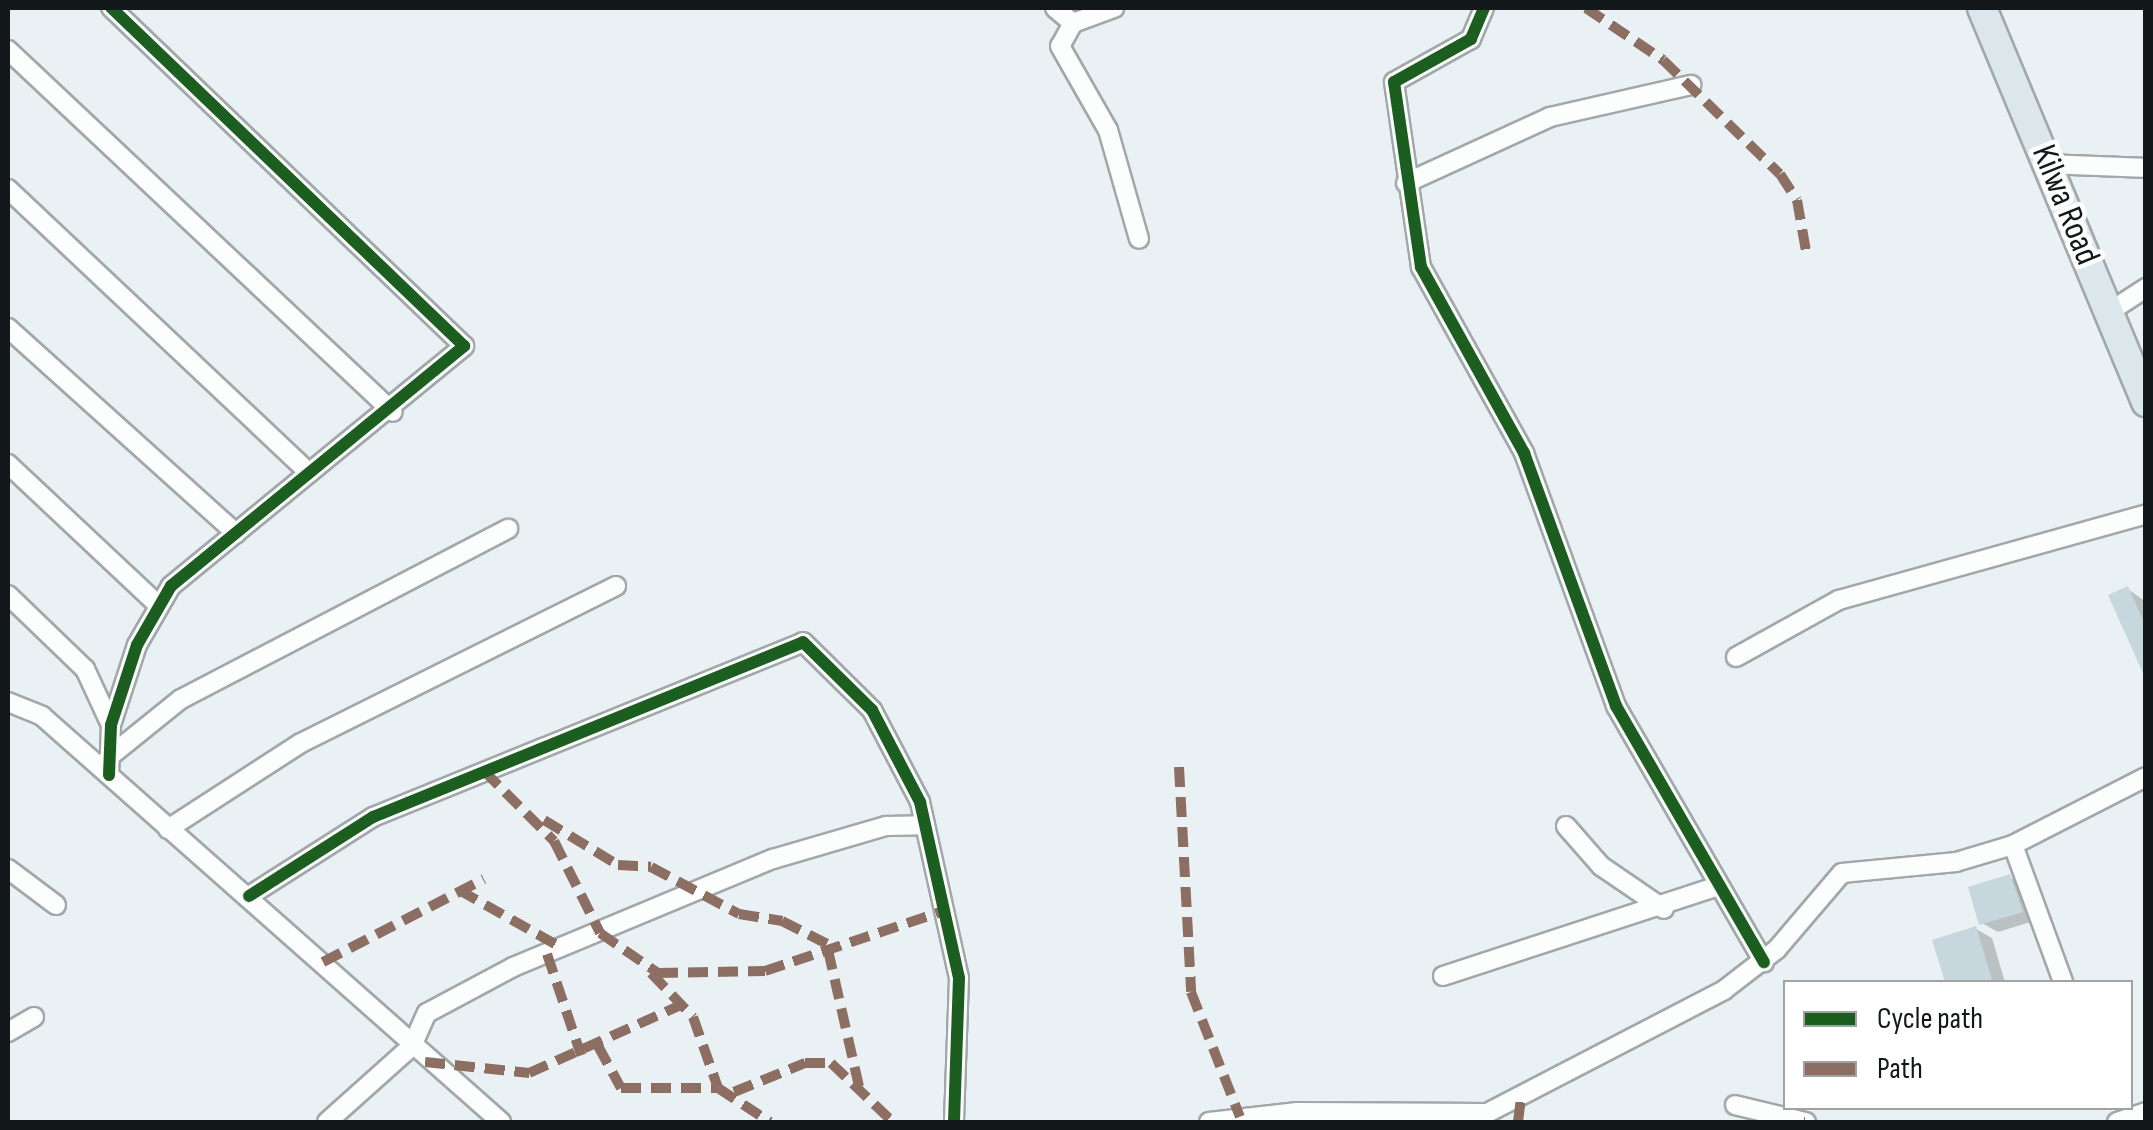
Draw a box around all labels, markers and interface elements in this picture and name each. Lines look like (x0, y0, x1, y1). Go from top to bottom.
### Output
street label: Kilwa Road (2022, 139, 2108, 271)
legend (1783, 980, 2133, 1110)
text: Cycle path (1877, 1001, 1983, 1037)
text: Path (1877, 1051, 1923, 1087)

